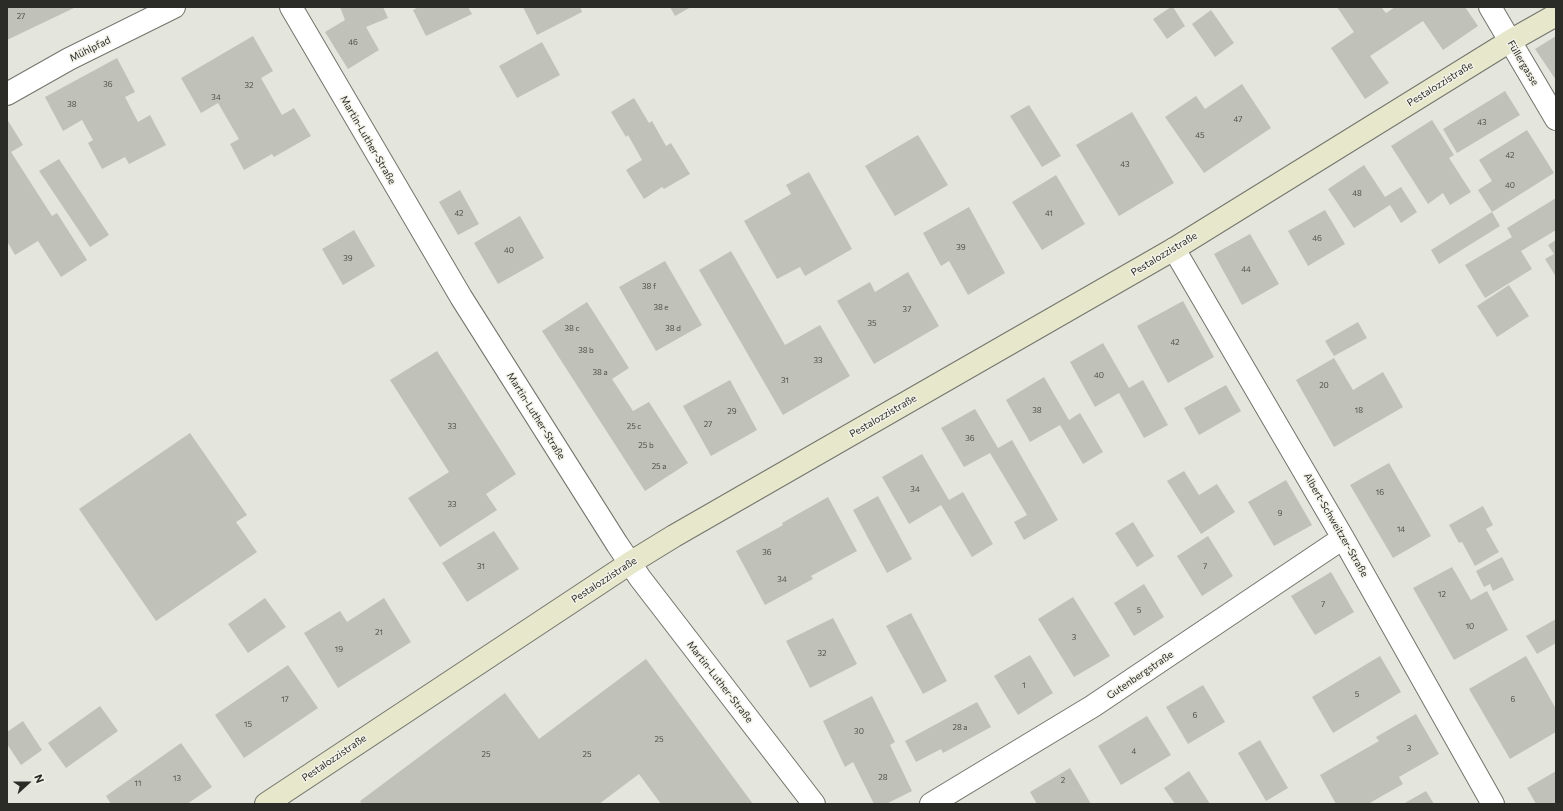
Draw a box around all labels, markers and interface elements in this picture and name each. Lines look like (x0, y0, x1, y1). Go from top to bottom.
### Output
house number: 27 (17, 11, 25, 21)
street label: Mühlpfad (68, 34, 112, 64)
house number: 46 (348, 37, 358, 47)
street label: Füllergasse (1505, 38, 1541, 88)
street label: Pestalozzistraße (1405, 59, 1475, 109)
house number: 36 (103, 79, 113, 89)
house number: 32 (245, 80, 253, 90)
house number: 34 (211, 92, 221, 102)
street label: Martin-Luther-Straße (338, 94, 398, 186)
house number: 38 (67, 99, 77, 109)
house number: 47 (1234, 114, 1242, 124)
house number: 43 (1477, 117, 1487, 127)
house number: 45 (1195, 130, 1205, 140)
house number: 42 (1505, 150, 1515, 160)
house number: 43 (1120, 159, 1130, 169)
house number: 40 (1505, 180, 1515, 190)
house number: 48 (1352, 188, 1362, 198)
house number: 42 (454, 208, 464, 218)
house number: 41 (1045, 208, 1053, 218)
street label: Pestalozzistraße (1129, 229, 1199, 279)
house number: 46 (1312, 233, 1322, 243)
house number: 39 (956, 242, 966, 252)
house number: 40 (504, 245, 514, 255)
house number: 39 (343, 253, 353, 263)
house number: 44 (1241, 264, 1251, 274)
house number: 38 f (642, 281, 656, 291)
house number: 38 e (653, 302, 669, 312)
house number: 37 (903, 304, 911, 314)
house number: 35 (867, 318, 877, 328)
house number: 38 c (565, 323, 579, 333)
house number: 38 d (665, 323, 681, 333)
house number: 42 (1170, 337, 1180, 347)
house number: 38 b (578, 345, 594, 355)
house number: 33 (813, 355, 823, 365)
house number: 38 a (592, 367, 608, 377)
street label: Martin-Luther-Straße (504, 370, 568, 462)
house number: 40 (1094, 370, 1104, 380)
house number: 31 (781, 375, 789, 385)
house number: 20 (1319, 380, 1329, 390)
street label: Pestalozzistraße (847, 392, 919, 440)
house number: 38 (1032, 405, 1042, 415)
house number: 18 (1355, 405, 1363, 415)
house number: 29 (727, 406, 737, 416)
house number: 27 (704, 419, 712, 429)
house number: 33 (447, 421, 457, 431)
house number: 25 c (627, 421, 641, 431)
house number: 36 (965, 433, 975, 443)
house number: 25 b (638, 440, 654, 450)
house number: 25 a (652, 461, 666, 471)
street label: Albert-Schweitzer-Straße (1301, 471, 1371, 579)
house number: 34 (910, 484, 920, 494)
house number: 16 (1376, 487, 1384, 497)
house number: 33 (447, 499, 457, 509)
house number: 9 (1278, 508, 1282, 518)
house number: 14 (1397, 524, 1405, 534)
house number: 36 (762, 547, 772, 557)
street label: Pestalozzistraße (569, 554, 639, 606)
house number: 31 (477, 561, 485, 571)
house number: 7 (1203, 561, 1207, 571)
house number: 34 (777, 574, 787, 584)
house number: 12 (1438, 589, 1446, 599)
house number: 7 (1321, 599, 1325, 609)
house number: 5 (1137, 605, 1141, 615)
house number: 10 (1466, 621, 1474, 631)
house number: 21 (375, 627, 383, 637)
house number: 3 (1072, 632, 1076, 642)
street label: Martin-Luther-Straße (684, 639, 756, 725)
house number: 19 (335, 644, 343, 654)
house number: 32 (818, 648, 826, 658)
street label: Gutenbergstraße (1104, 648, 1176, 702)
house number: 1 (1022, 680, 1026, 690)
house number: 5 (1355, 689, 1359, 699)
house number: 17 (281, 694, 289, 704)
house number: 6 (1511, 694, 1515, 704)
house number: 6 (1193, 710, 1197, 720)
house number: 15 (244, 719, 252, 729)
house number: 28 a (953, 722, 967, 732)
house number: 30 (854, 726, 864, 736)
street label: Pestalozzistraße (299, 732, 369, 784)
house number: 25 (654, 734, 664, 744)
house number: 3 (1407, 743, 1411, 753)
house number: 4 (1132, 746, 1136, 756)
house number: 25 (481, 749, 491, 759)
house number: 25 (582, 749, 592, 759)
north arrow (8, 763, 48, 803)
text: N (32, 772, 47, 785)
house number: 28 (878, 772, 888, 782)
house number: 13 (173, 773, 181, 783)
house number: 2 (1061, 775, 1065, 785)
house number: 11 (135, 778, 141, 788)

